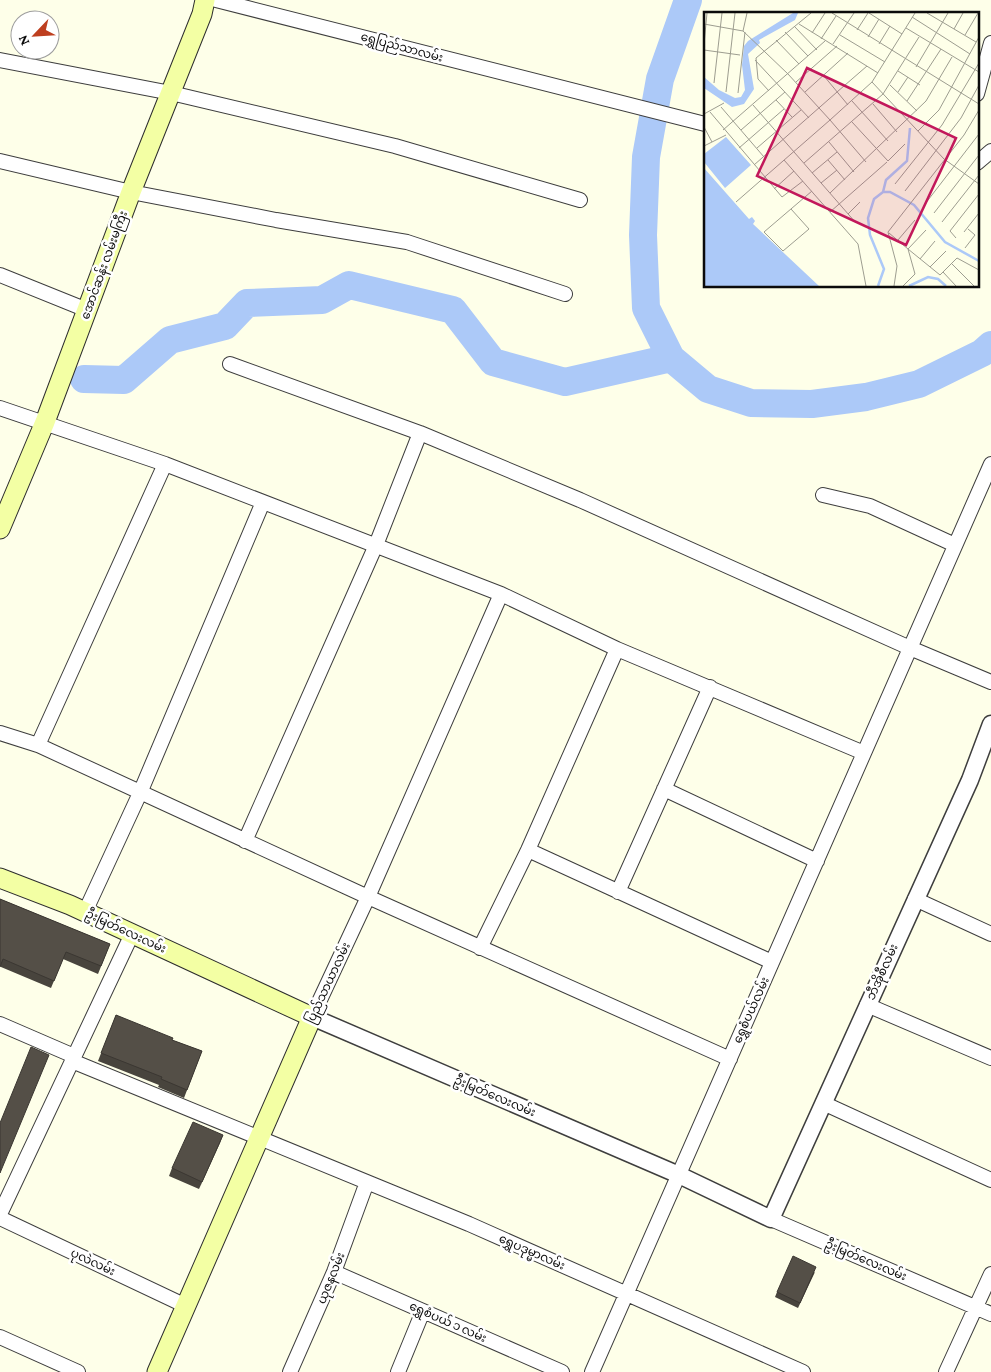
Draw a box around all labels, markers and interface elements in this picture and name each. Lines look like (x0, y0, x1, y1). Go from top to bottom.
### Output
north arrow (10, 10, 60, 60)
inset map (704, 12, 978, 288)
street label: ရွှေပြည်သာလမ်း (359, 27, 445, 68)
text: N (14, 32, 32, 48)
street label: အောင်ဆန်း လမ်းမကြီး (76, 208, 133, 322)
street label: ဦးမြတ်လေးလမ်း (82, 904, 169, 959)
street label: ပြည်သာယာလမ်း (301, 939, 356, 1027)
street label: ဘီအိုစီလမ်း (862, 941, 903, 1004)
street label: ရွှေစံပယ်လမ်း (728, 974, 775, 1047)
street label: ဦးမြတ်လေးလမ်း (451, 1071, 539, 1122)
street label: ရွှေပဒုမ္မာလမ်း (495, 1229, 568, 1276)
street label: ဦးမြတ်လေးလမ်း (822, 1235, 910, 1286)
street label: ပုလဲလမ်း (67, 1244, 118, 1281)
street label: ယုဇနလမ်း (312, 1249, 350, 1307)
street label: ရွှေစံပယ် ၁ လမ်း (406, 1297, 490, 1348)

